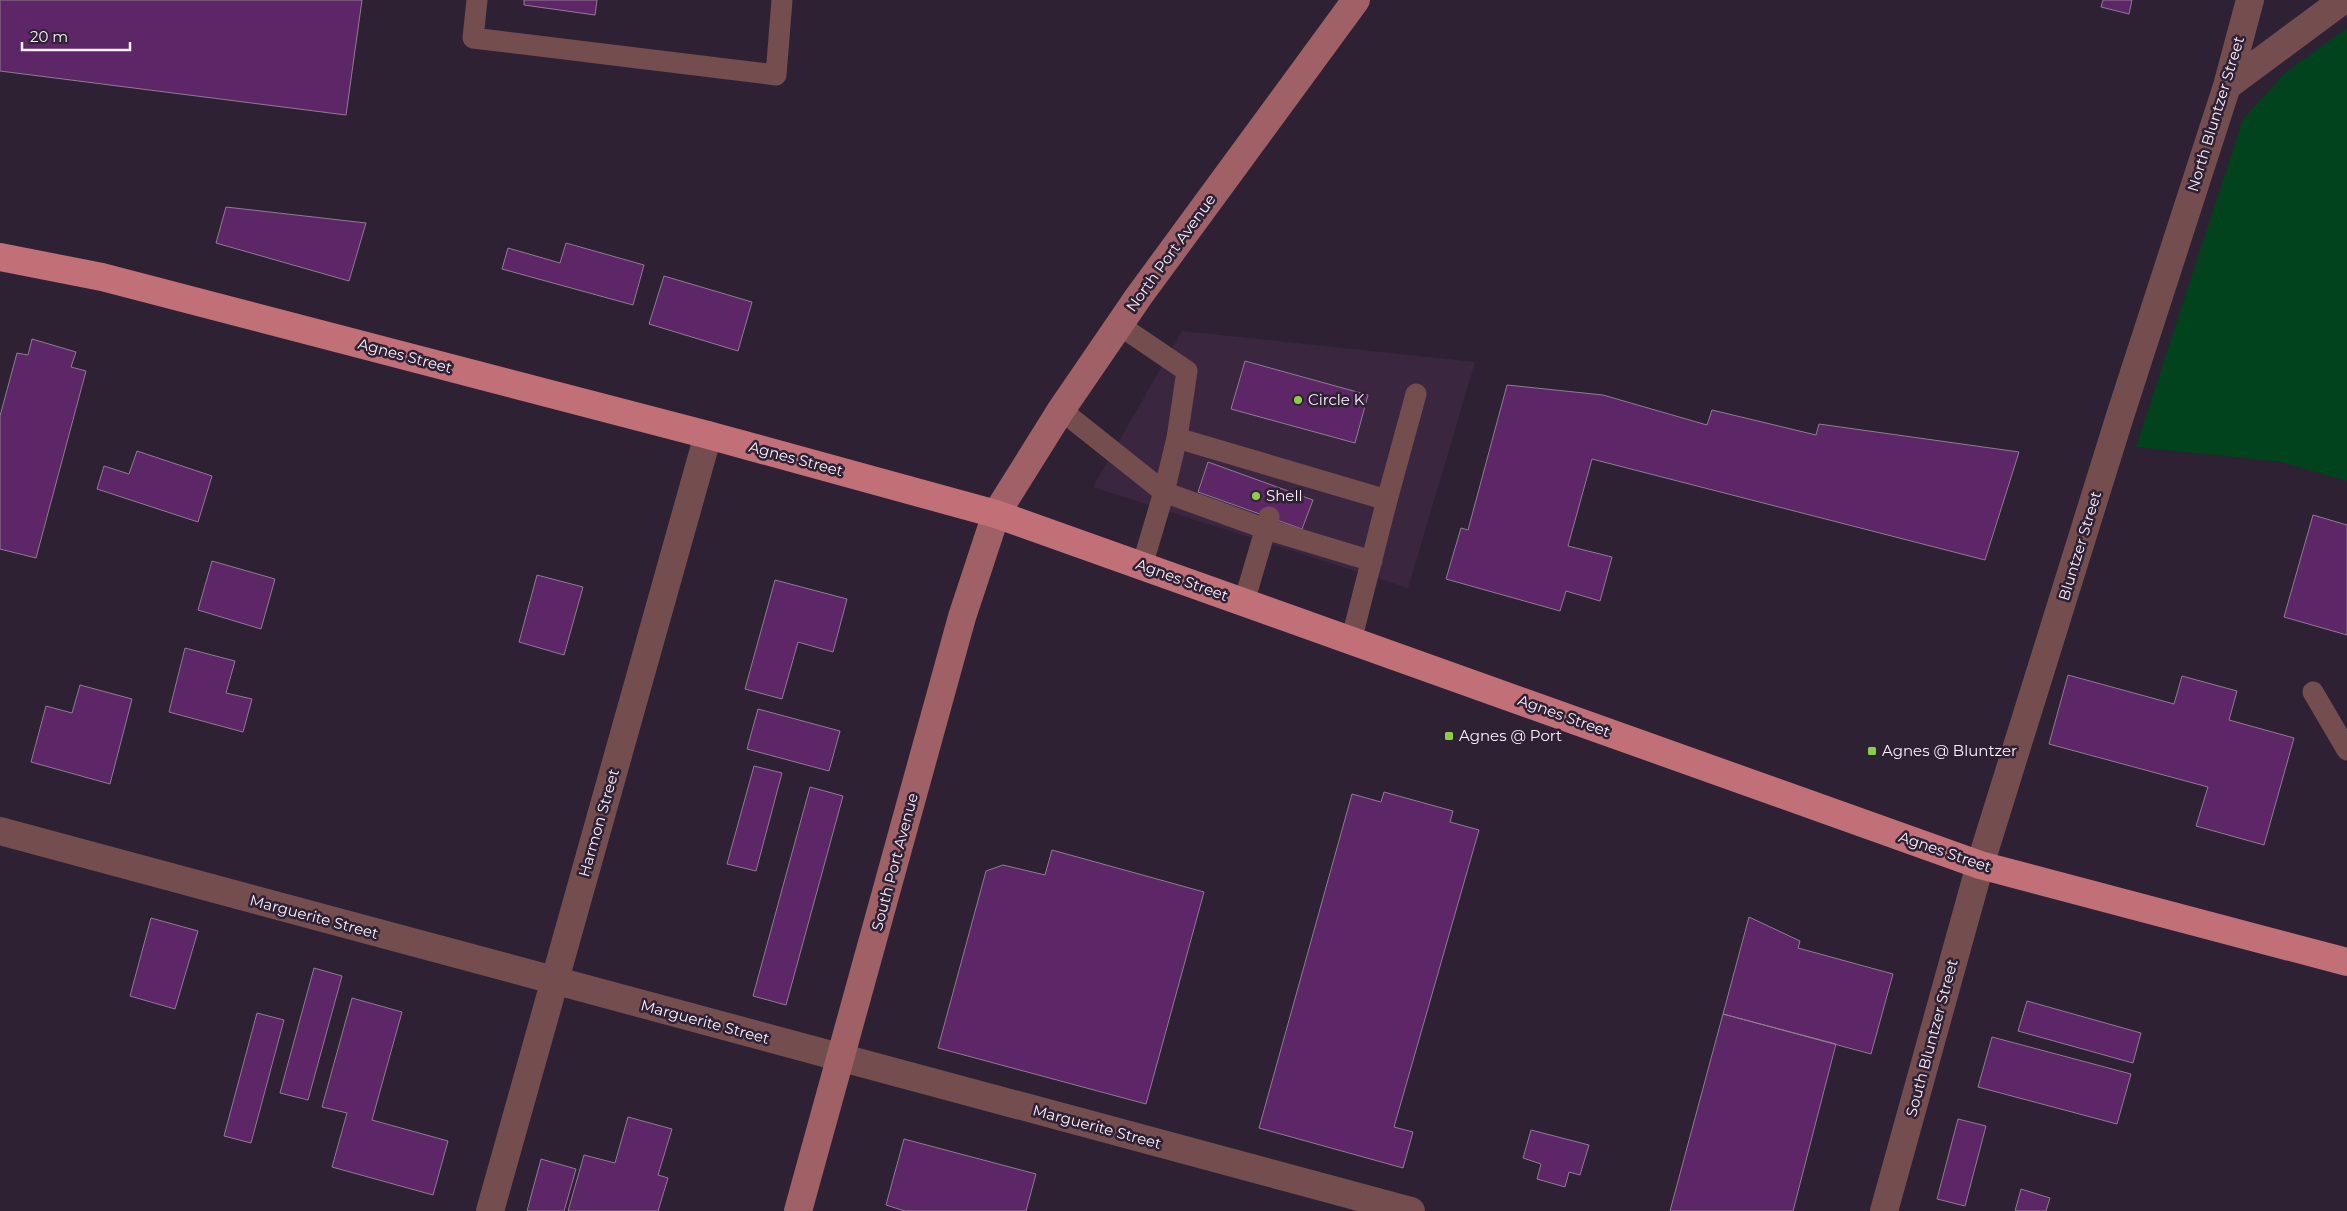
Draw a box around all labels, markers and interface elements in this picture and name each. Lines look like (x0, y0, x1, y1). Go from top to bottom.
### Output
scale bar (22, 20, 130, 52)
text: 20 m (30, 27, 68, 46)
street label: North Bluntzer Street (2183, 34, 2248, 194)
street label: North Port Avenue (1122, 190, 1220, 315)
street label: Agnes Street (356, 334, 454, 377)
place label: Circle K (1308, 390, 1365, 409)
marker: Circle K (1292, 394, 1304, 406)
street label: Agnes Street (747, 437, 845, 480)
place label: Shell (1266, 486, 1303, 505)
street label: Bluntzer Street (2054, 489, 2105, 603)
marker: Shell (1250, 490, 1262, 502)
street label: Agnes Street (1133, 554, 1231, 605)
street label: Agnes Street (1515, 690, 1613, 741)
place label: Agnes @ Port (1459, 726, 1562, 745)
marker: Agnes @ Port (1443, 730, 1455, 742)
place label: Agnes @ Bluntzer (1882, 741, 2017, 760)
marker: Agnes @ Bluntzer (1866, 745, 1878, 757)
street label: Harmon Street (574, 767, 623, 879)
street label: South Port Avenue (867, 791, 922, 933)
street label: Agnes Street (1896, 827, 1994, 876)
street label: Marguerite Street (248, 890, 381, 943)
street label: South Bluntzer Street (1901, 957, 1962, 1119)
street label: Marguerite Street (639, 995, 772, 1048)
street label: Marguerite Street (1031, 1100, 1164, 1153)

